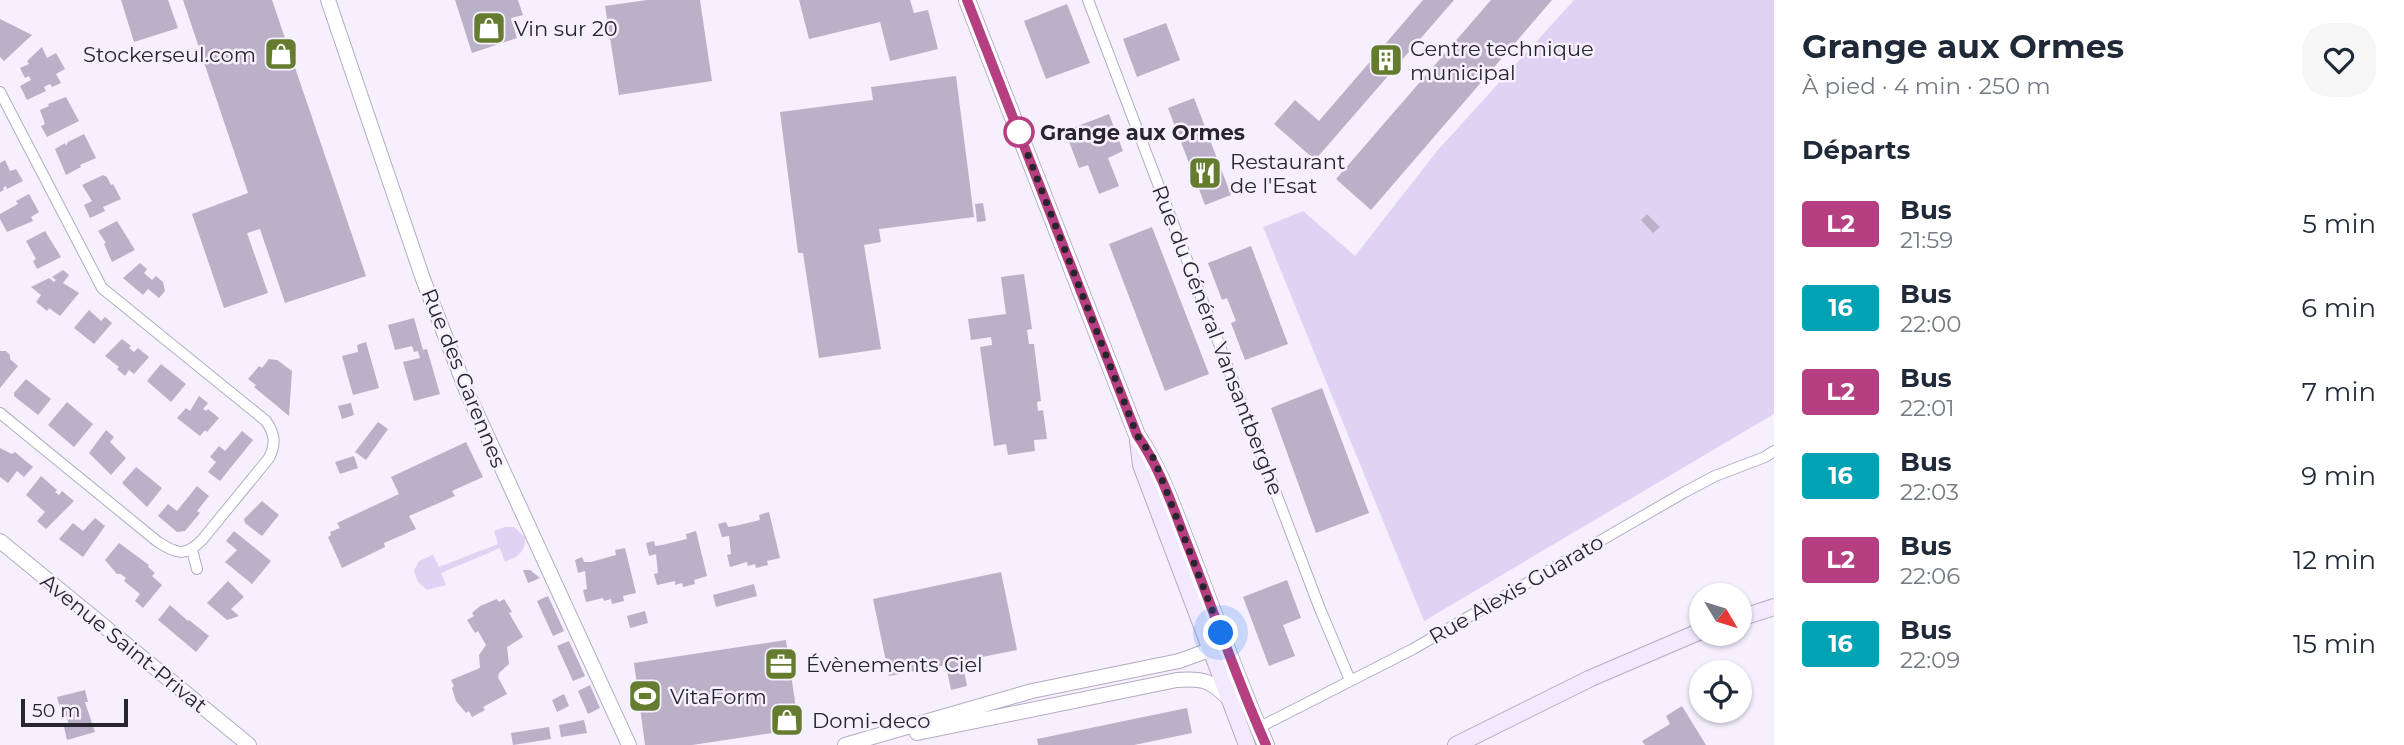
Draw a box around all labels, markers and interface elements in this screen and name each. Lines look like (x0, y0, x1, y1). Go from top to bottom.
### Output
shop icon: Vin sur 20 (470, 9, 508, 47)
place label: Vin sur 20 (514, 16, 618, 41)
button: heart (2302, 23, 2376, 97)
text: Grange aux Ormes (1802, 26, 2124, 66)
shop icon: Stockerseul.com (262, 35, 300, 73)
place label: Centre technique municipal (1410, 36, 1594, 85)
building icon: Centre technique municipal (1367, 41, 1405, 79)
place label: Stockerseul.com (83, 42, 256, 67)
text: À pied · 4 min · 250 m (1802, 72, 2051, 100)
marker: Grange aux Ormes (1004, 117, 1034, 147)
place label: Grange aux Ormes (1040, 120, 1245, 145)
text: Départs (1802, 134, 1910, 166)
place label: Restaurant de l'Esat (1230, 149, 1345, 198)
restaurant icon: Restaurant de l'Esat (1186, 154, 1224, 192)
street label: Rue du Général Vansantberghe (1147, 181, 1289, 499)
text: Bus (1900, 194, 1952, 226)
text: 5 min (2302, 208, 2376, 240)
text: L2 (1826, 209, 1855, 238)
text: 21:59 (1900, 226, 1953, 254)
text: Bus (1900, 278, 1952, 310)
street label: Rue des Garennes (417, 285, 511, 471)
text: 6 min (2301, 292, 2376, 324)
text: 16 (1828, 293, 1853, 322)
text: 22:00 (1900, 310, 1961, 338)
text: Bus (1900, 362, 1952, 394)
text: 7 min (2302, 376, 2376, 408)
text: L2 (1826, 377, 1855, 406)
text: 22:01 (1900, 394, 1955, 422)
text: Bus (1900, 446, 1952, 478)
text: 9 min (2301, 460, 2376, 492)
text: 16 (1828, 461, 1853, 490)
text: 22:03 (1900, 478, 1959, 506)
street label: Rue Alexis Guarato (1424, 529, 1608, 649)
text: Bus (1900, 530, 1952, 562)
text: 12 min (2293, 544, 2376, 576)
text: L2 (1826, 545, 1855, 574)
text: 22:06 (1900, 562, 1960, 590)
street label: Avenue Saint-Privat (36, 568, 212, 718)
north arrow (1689, 583, 1752, 646)
map controls (1689, 583, 1752, 723)
text: Bus (1900, 614, 1952, 646)
your location (1203, 615, 1238, 650)
text: 15 min (2293, 628, 2376, 660)
text: 16 (1828, 629, 1853, 658)
office icon: Évènements Ciel (762, 645, 800, 683)
text: 22:09 (1900, 646, 1960, 674)
place label: Évènements Ciel (806, 652, 983, 677)
button: locate (1689, 660, 1752, 723)
sports icon: VitaForm (626, 677, 664, 715)
place label: VitaForm (670, 684, 767, 709)
scale bar (21, 696, 128, 728)
text: 50 m (32, 699, 80, 722)
shop icon: Domi-deco (768, 701, 806, 739)
place label: Domi-deco (812, 708, 930, 733)

